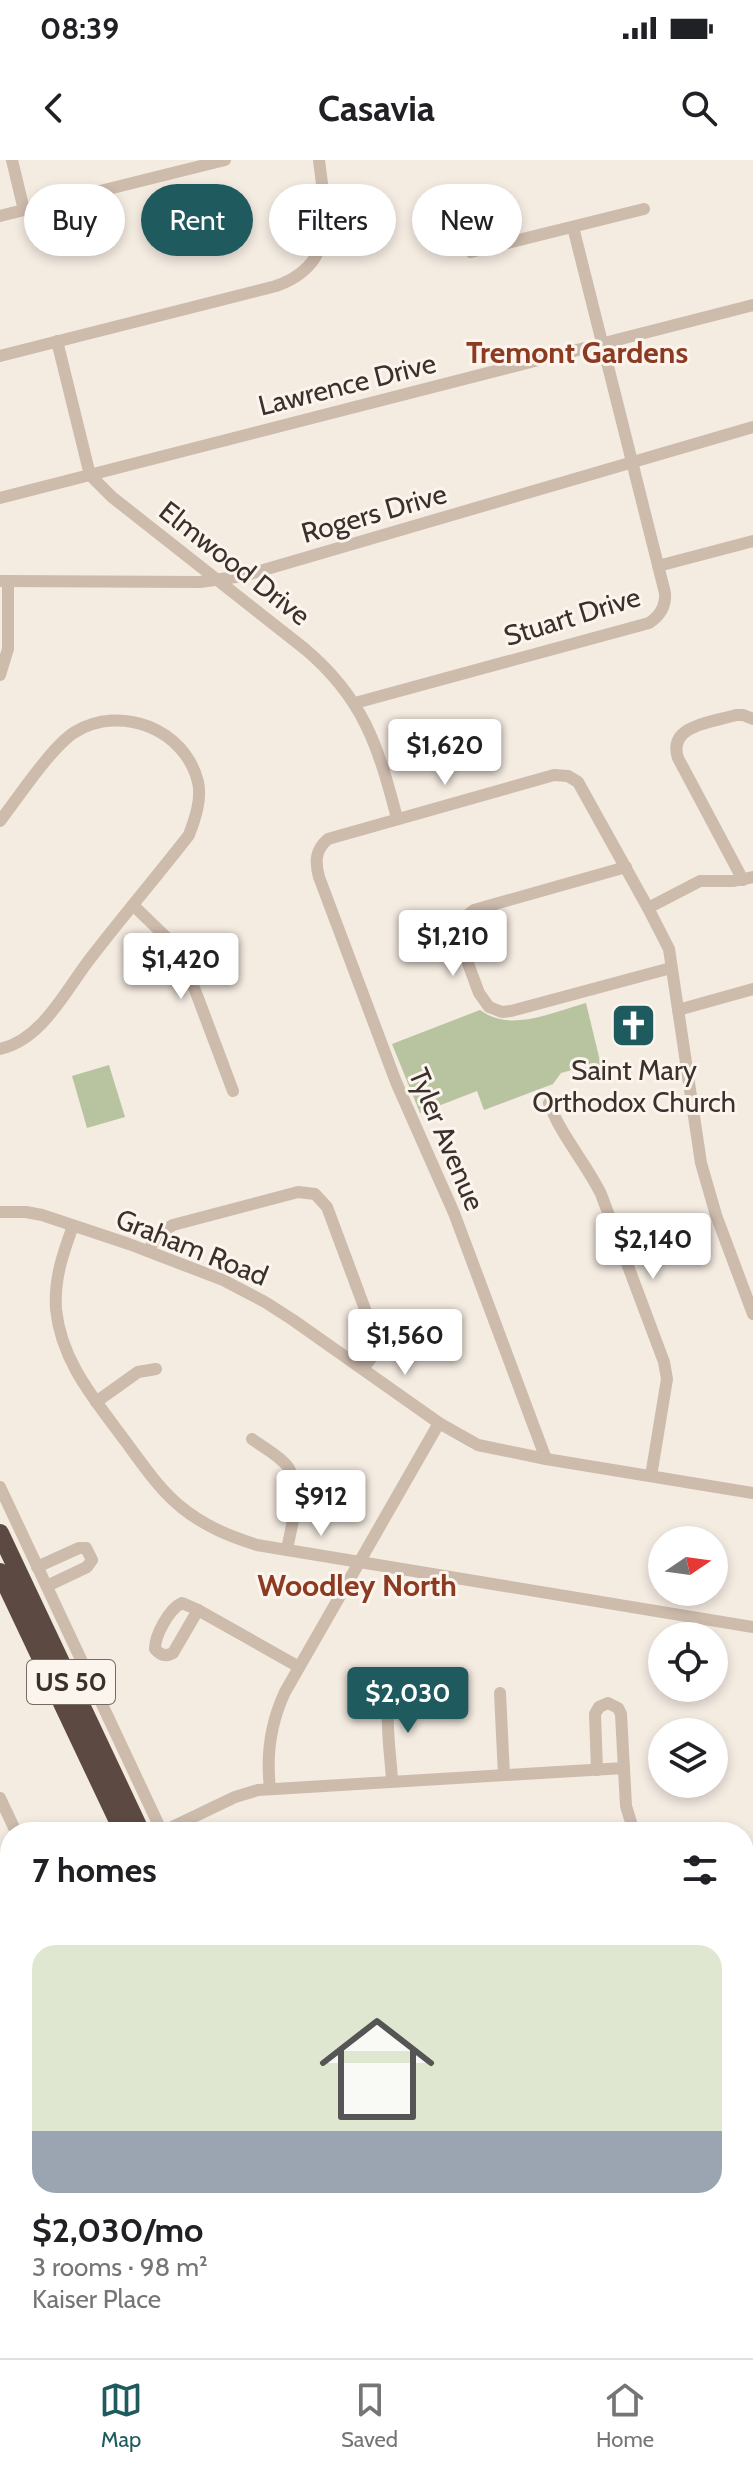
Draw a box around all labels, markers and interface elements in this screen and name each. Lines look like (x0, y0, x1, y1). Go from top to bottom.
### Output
text: 08:39 (40, 10, 119, 47)
icon: back (32, 86, 76, 130)
text: Casavia (318, 86, 435, 130)
icon: search (677, 86, 721, 130)
chip: Buy (24, 184, 125, 256)
chip: Rent (141, 184, 253, 256)
chip: Filters (269, 184, 396, 256)
chip: New (412, 184, 522, 256)
district label: Tremont Gardens (466, 334, 688, 371)
street label: Lawrence Drive (255, 346, 439, 422)
street label: Rogers Drive (297, 476, 451, 550)
street label: Elmwood Drive (153, 494, 317, 632)
street label: Stuart Drive (500, 579, 644, 653)
pin: $1,620 (380, 719, 510, 787)
text: $1,620 (406, 729, 484, 761)
pin: $1,210 (388, 910, 518, 978)
text: $1,210 (417, 920, 489, 952)
pin: $1,420 (116, 933, 246, 1001)
text: $1,420 (142, 943, 220, 975)
church icon: Saint Mary Orthodox Church (610, 1001, 658, 1049)
place label: Saint Mary Orthodox Church (532, 1053, 736, 1119)
street label: Tyler Avenue (402, 1063, 492, 1215)
street label: Graham Road (111, 1201, 273, 1293)
pin: $2,140 (588, 1213, 718, 1281)
text: $2,140 (614, 1223, 692, 1255)
pin: $1,560 (340, 1309, 470, 1377)
text: $1,560 (366, 1319, 444, 1351)
pin: $912 (274, 1470, 368, 1538)
text: $912 (294, 1480, 348, 1512)
north arrow (648, 1526, 728, 1606)
map controls (648, 1526, 728, 1798)
district label: Woodley North (257, 1567, 457, 1604)
button: locate (648, 1622, 728, 1702)
road number: US 50 (27, 1660, 115, 1704)
pin: $2,030 (343, 1667, 473, 1735)
text: $2,030 (365, 1677, 451, 1709)
button: layers (648, 1718, 728, 1798)
icon: filters (678, 1848, 722, 1892)
text: 7 homes (32, 1849, 157, 1891)
icon: home (305, 1997, 449, 2141)
text: $2,030/mo (32, 2209, 203, 2251)
text: 3 rooms · 98 m² (32, 2251, 208, 2283)
text: Kaiser Place (32, 2283, 161, 2315)
tab: Map (99, 2378, 143, 2453)
tab: Saved (341, 2378, 398, 2453)
tab: Home (596, 2378, 654, 2453)

